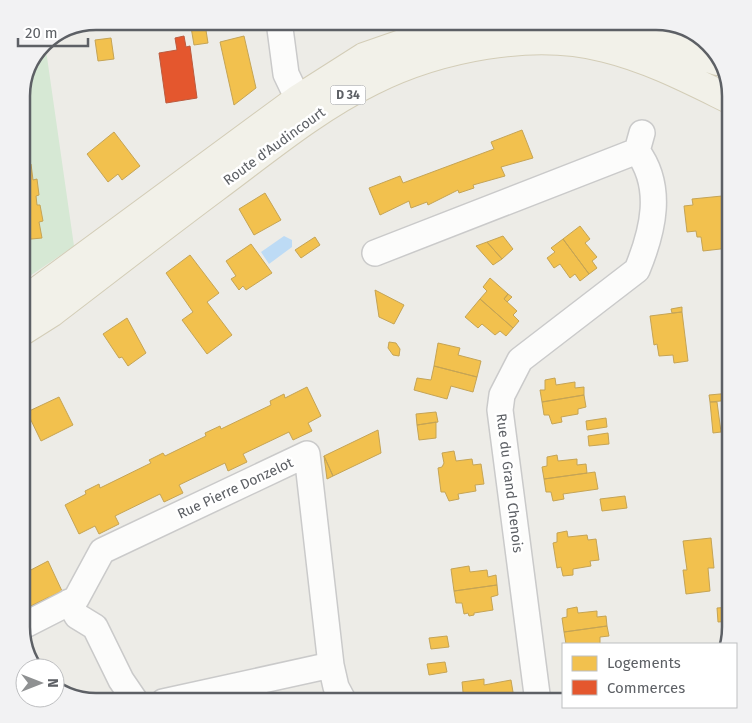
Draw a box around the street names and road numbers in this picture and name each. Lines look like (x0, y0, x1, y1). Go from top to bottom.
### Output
road number: D 34 (330, 86, 366, 104)
street label: Route d'Audincourt (220, 103, 329, 189)
street label: Rue du Grand Chenois (493, 412, 527, 554)
street label: Rue Pierre Donzelot (175, 454, 297, 523)

